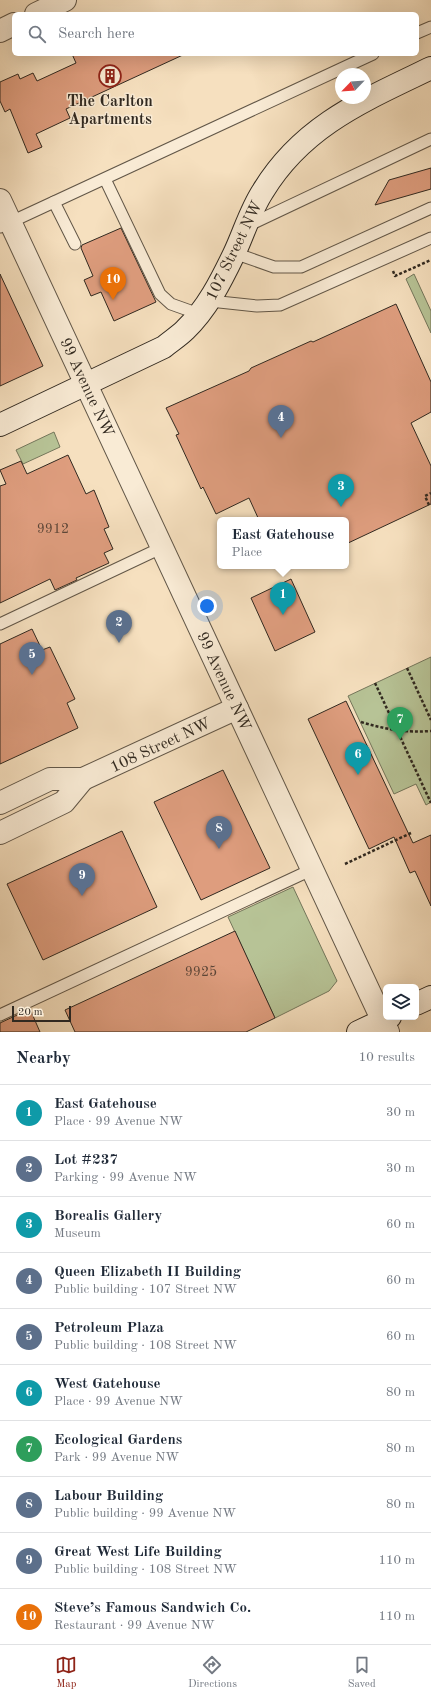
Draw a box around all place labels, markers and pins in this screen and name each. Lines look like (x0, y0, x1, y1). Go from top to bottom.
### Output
building icon: The Carlton Apartments (97, 63, 123, 89)
place label: The Carlton Apartments (67, 94, 153, 128)
pin: 10 (100, 267, 126, 300)
pin: 4 (268, 405, 294, 438)
pin: 3 (328, 474, 354, 507)
pin: 1 (270, 582, 296, 615)
pin: 2 (106, 610, 132, 643)
pin: 5 (19, 642, 45, 675)
pin: 7 (387, 707, 413, 740)
pin: 6 (345, 742, 371, 775)
pin: 8 (206, 816, 232, 849)
pin: 9 (69, 863, 95, 896)

